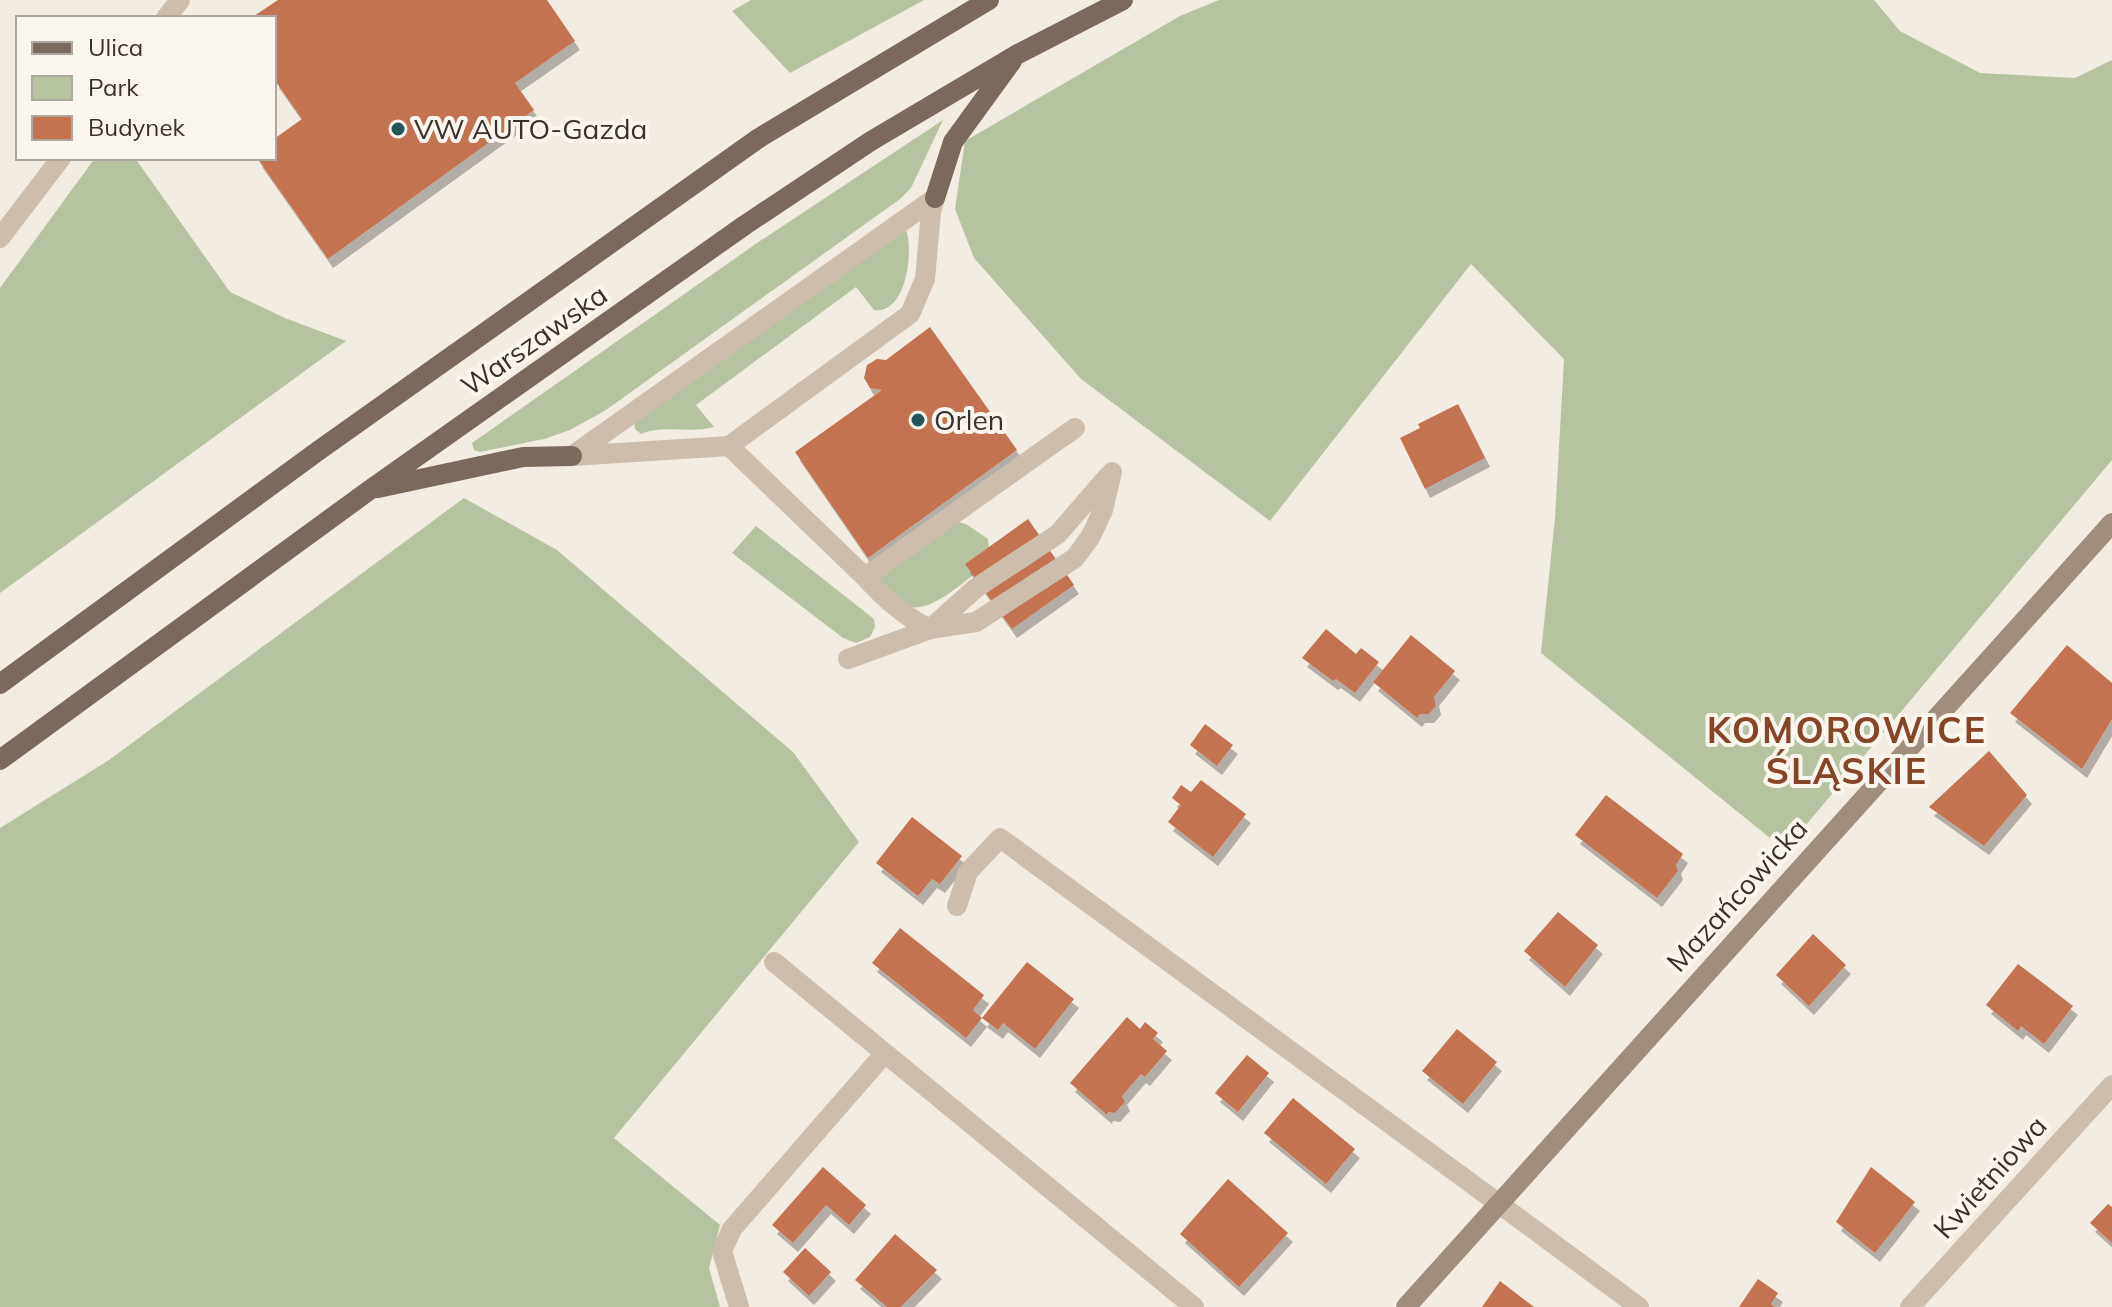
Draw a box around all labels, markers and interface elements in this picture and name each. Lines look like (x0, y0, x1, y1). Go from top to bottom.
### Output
legend (16, 16, 276, 160)
text: Ulica (88, 32, 143, 62)
text: Park (88, 72, 139, 102)
place label: VW AUTO-Gazda (414, 111, 647, 146)
text: Budynek (88, 112, 185, 142)
marker: VW AUTO-Gazda (389, 120, 407, 138)
street label: Warszawska (454, 276, 613, 403)
place label: Orlen (934, 402, 1004, 437)
marker: Orlen (909, 411, 927, 429)
district label: KOMOROWICE ŚLĄSKIE (1707, 707, 1987, 793)
street label: Mazańcowicka (1659, 811, 1814, 978)
street label: Kwietniowa (1926, 1108, 2054, 1245)

